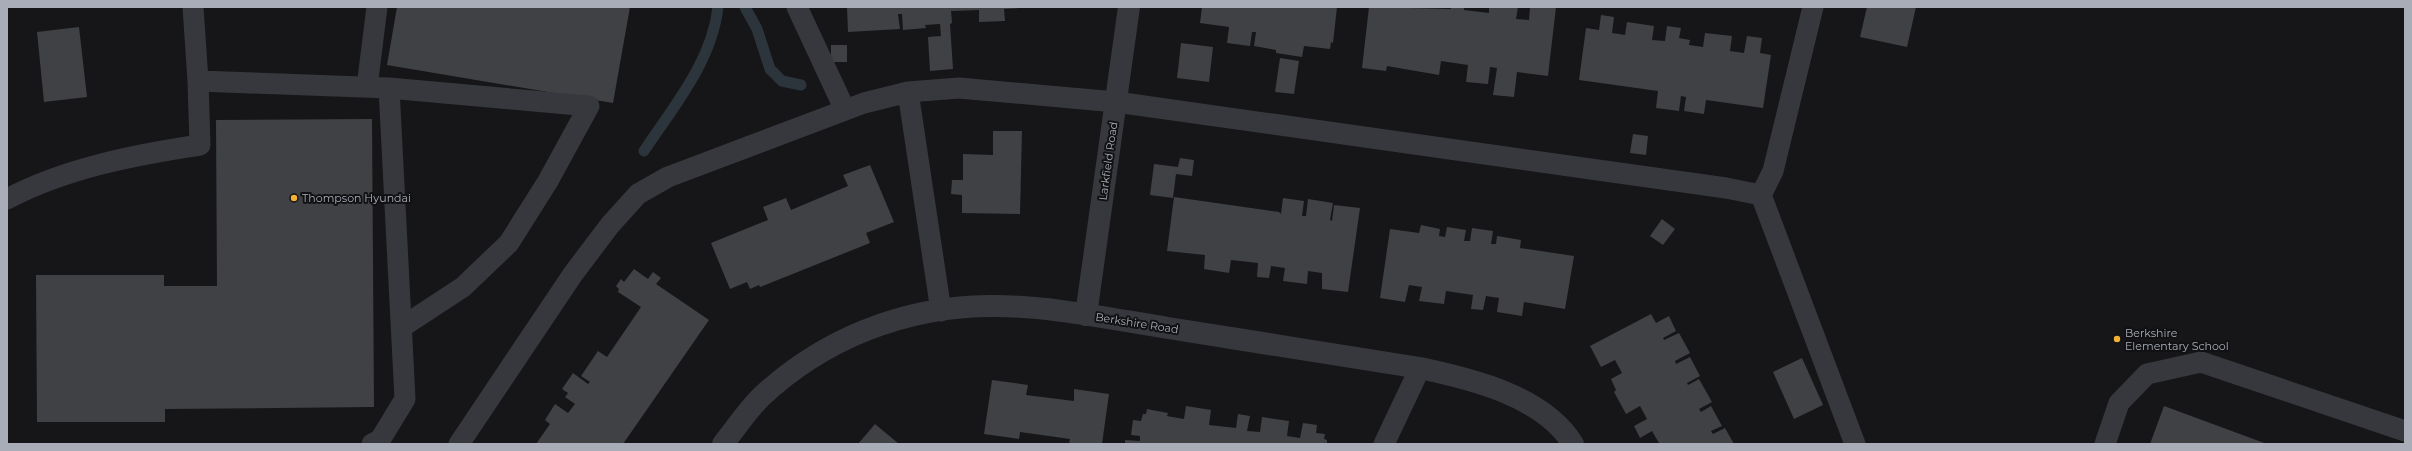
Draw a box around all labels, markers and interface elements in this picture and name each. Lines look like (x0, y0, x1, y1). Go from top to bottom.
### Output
street label: Larkfield Road (1096, 121, 1120, 201)
place label: Thompson Hyundai (302, 191, 411, 205)
marker: Thompson Hyundai (289, 193, 299, 203)
street label: Berkshire Road (1094, 310, 1180, 336)
place label: Berkshire Elementary School (2125, 326, 2229, 353)
marker: Berkshire Elementary School (2112, 334, 2122, 344)

